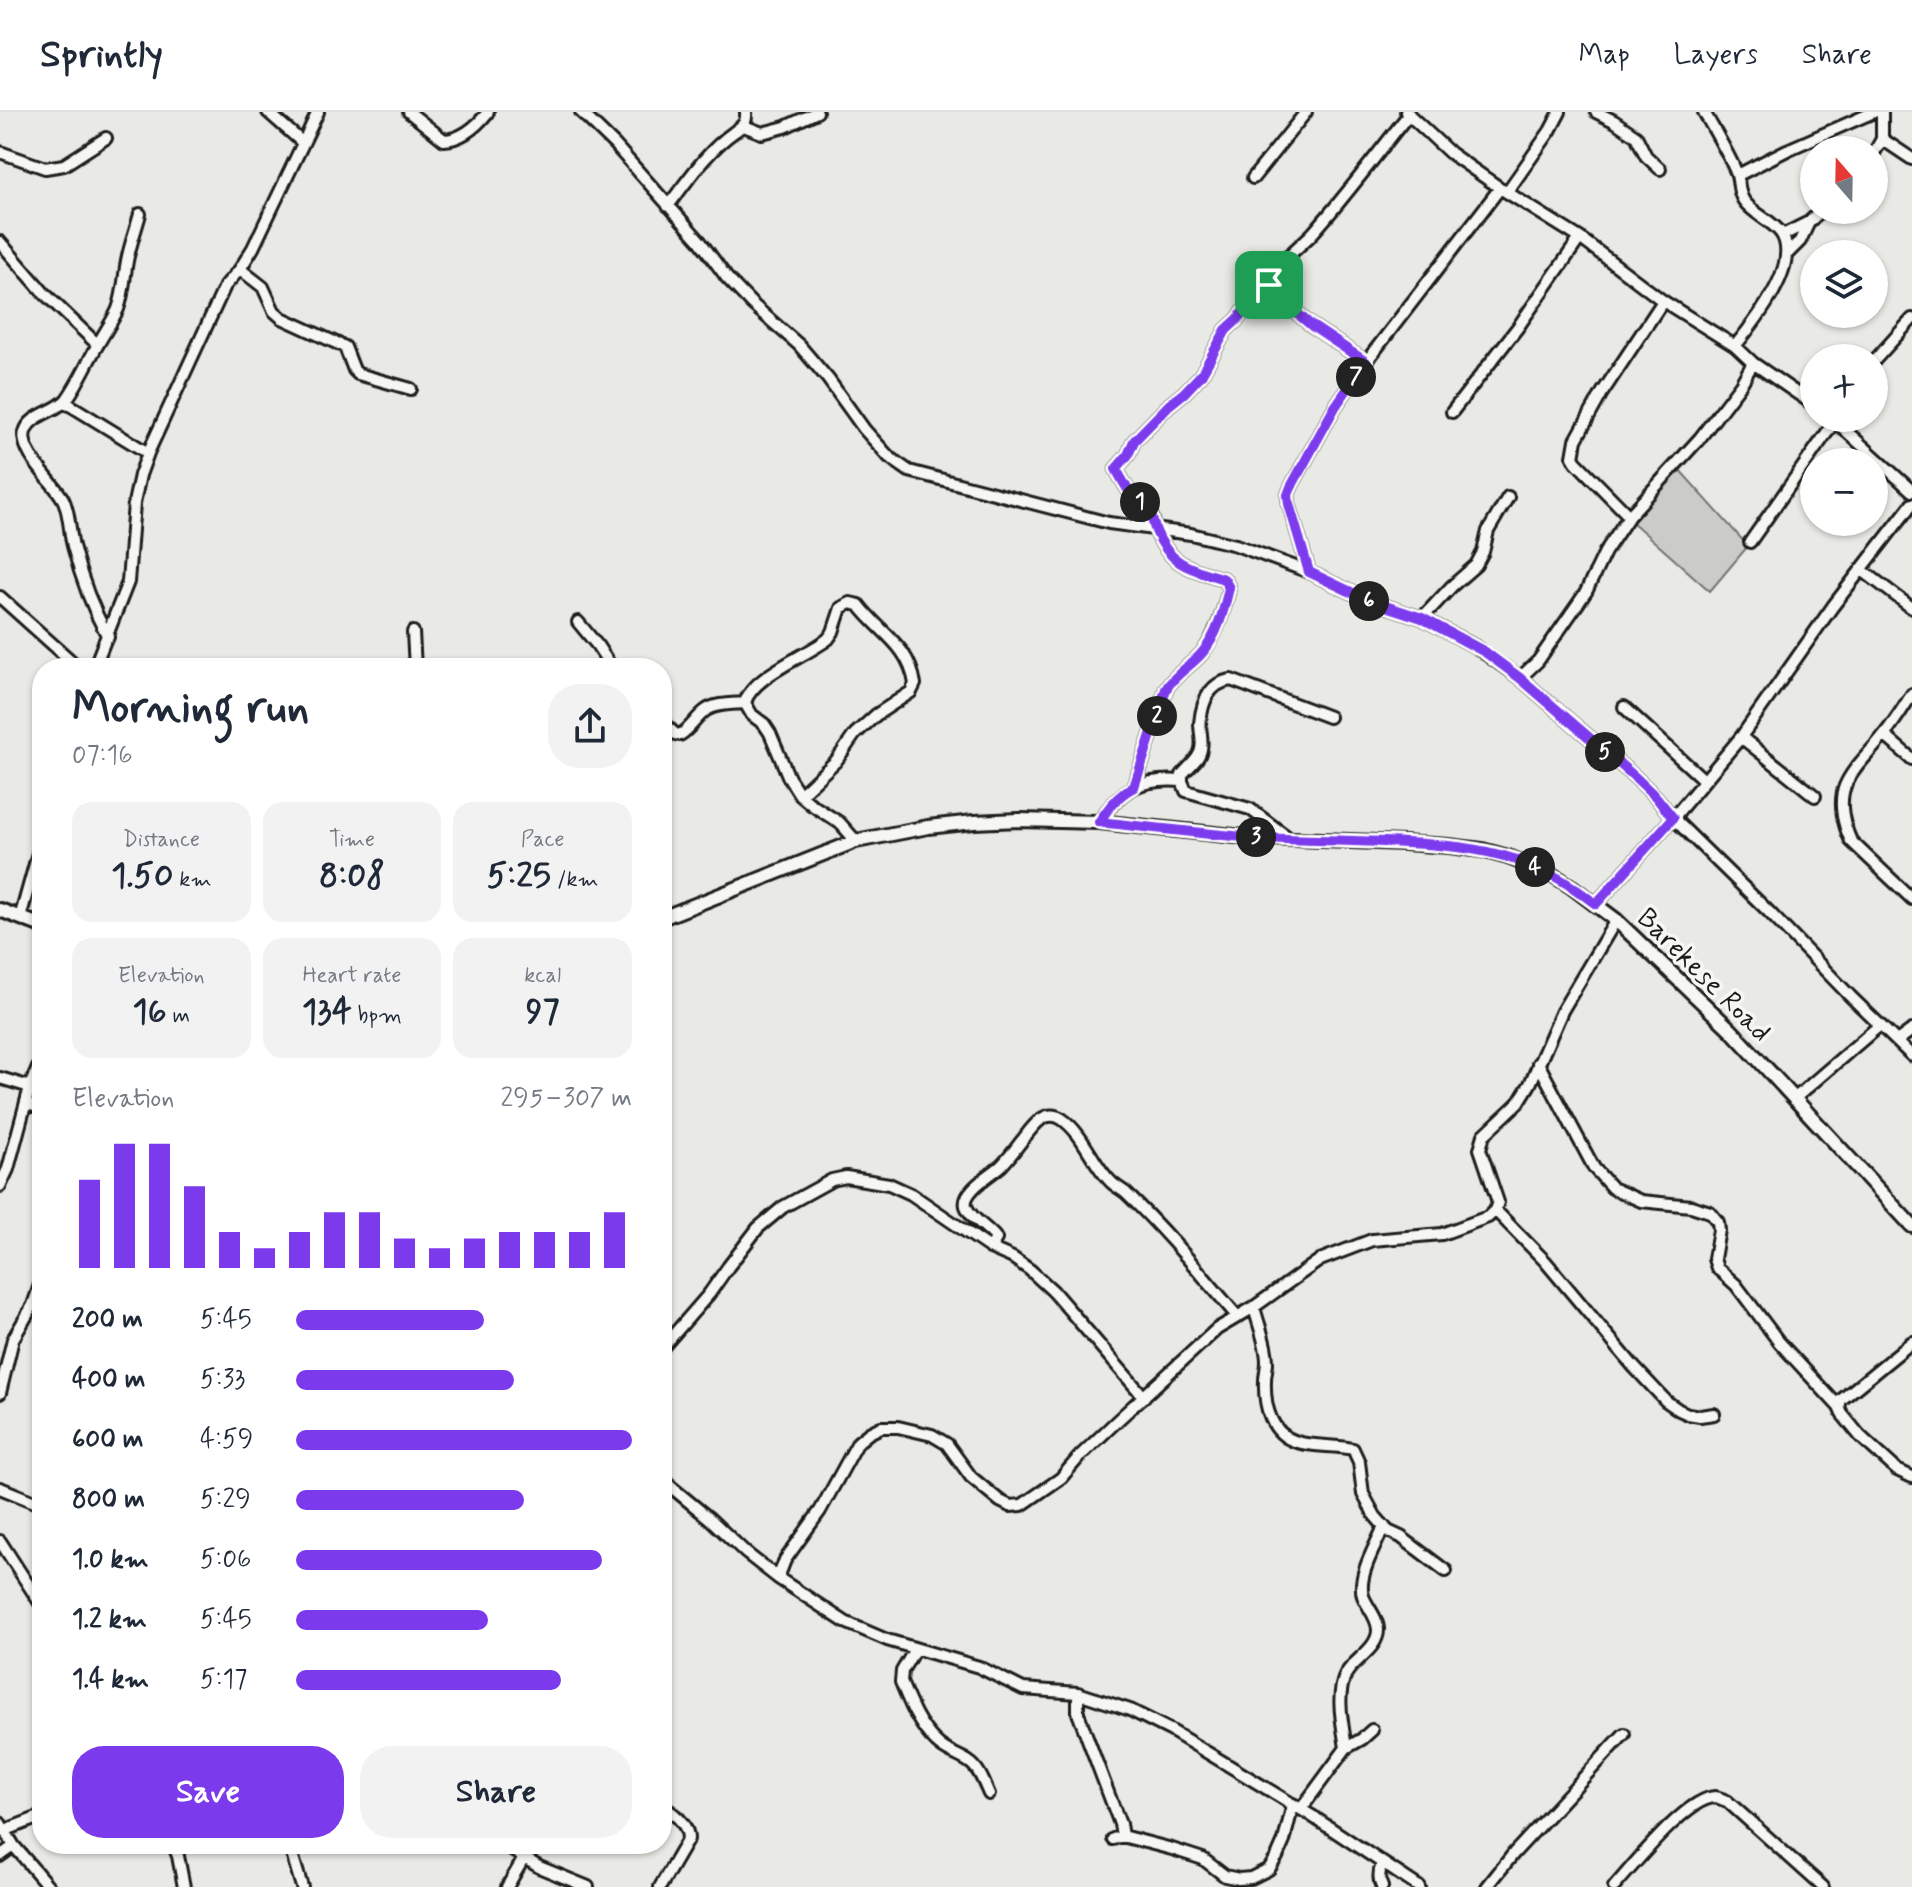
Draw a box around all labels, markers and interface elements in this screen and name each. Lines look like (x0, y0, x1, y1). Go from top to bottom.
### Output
text: Sprintly (40, 31, 163, 80)
text: Map (1579, 37, 1630, 74)
text: Layers (1674, 37, 1758, 74)
text: Share (1802, 37, 1872, 74)
north arrow (1800, 136, 1888, 224)
map controls (1800, 136, 1888, 536)
button: layers (1800, 240, 1888, 328)
pin (1235, 251, 1303, 319)
icon: arrive (1247, 263, 1291, 307)
button: + (1800, 344, 1888, 432)
pin: 7 (1336, 357, 1376, 397)
text: 7 (1349, 363, 1363, 391)
button: − (1800, 448, 1888, 536)
pin: 1 (1120, 482, 1160, 522)
text: 1 (1135, 488, 1145, 516)
pin: 6 (1349, 581, 1389, 621)
text: 6 (1363, 587, 1375, 615)
text: Morning run (72, 680, 309, 738)
button: share (548, 684, 632, 768)
pin: 2 (1137, 696, 1177, 736)
text: 2 (1152, 702, 1162, 730)
pin: 5 (1585, 732, 1625, 772)
text: 5 (1598, 738, 1612, 766)
text: 07:16 (72, 739, 133, 773)
pin: 3 (1236, 817, 1276, 857)
text: 3 (1251, 823, 1261, 851)
text: Distance (123, 826, 200, 854)
text: Time (329, 826, 375, 854)
text: Pace (521, 826, 565, 854)
pin: 4 (1515, 847, 1555, 887)
text: 4 (1529, 853, 1541, 881)
text: 1.50 (111, 854, 173, 899)
text: 8:08 (319, 854, 385, 899)
text: 5:25 (487, 854, 551, 899)
text: km (173, 866, 211, 894)
text: /km (551, 866, 599, 894)
street label: Barekese Road (1628, 901, 1778, 1051)
text: Elevation (118, 962, 205, 990)
text: Heart rate (303, 962, 401, 990)
text: kcal (524, 962, 561, 990)
text: 16 (133, 990, 167, 1035)
text: 134 (302, 990, 352, 1035)
text: 97 (526, 990, 560, 1035)
text: m (167, 1002, 190, 1030)
text: bpm (352, 1002, 402, 1030)
text: Elevation (72, 1082, 174, 1116)
text: 295–307 m (500, 1082, 632, 1116)
text: 200 m (72, 1303, 143, 1337)
text: 5:45 (200, 1303, 252, 1337)
text: 400 m (72, 1363, 145, 1397)
text: 5:33 (200, 1363, 245, 1397)
text: 600 m (72, 1423, 144, 1457)
text: 4:59 (200, 1423, 253, 1457)
text: 800 m (72, 1483, 145, 1517)
text: 5:29 (200, 1483, 251, 1517)
text: 1.0 km (72, 1543, 149, 1577)
text: 5:06 (200, 1543, 251, 1577)
text: 1.2 km (72, 1603, 147, 1637)
text: 5:45 (200, 1603, 252, 1637)
text: 1.4 km (72, 1663, 149, 1697)
text: 5:17 (200, 1663, 247, 1697)
button: Save (72, 1746, 344, 1838)
button: Share (360, 1746, 632, 1838)

